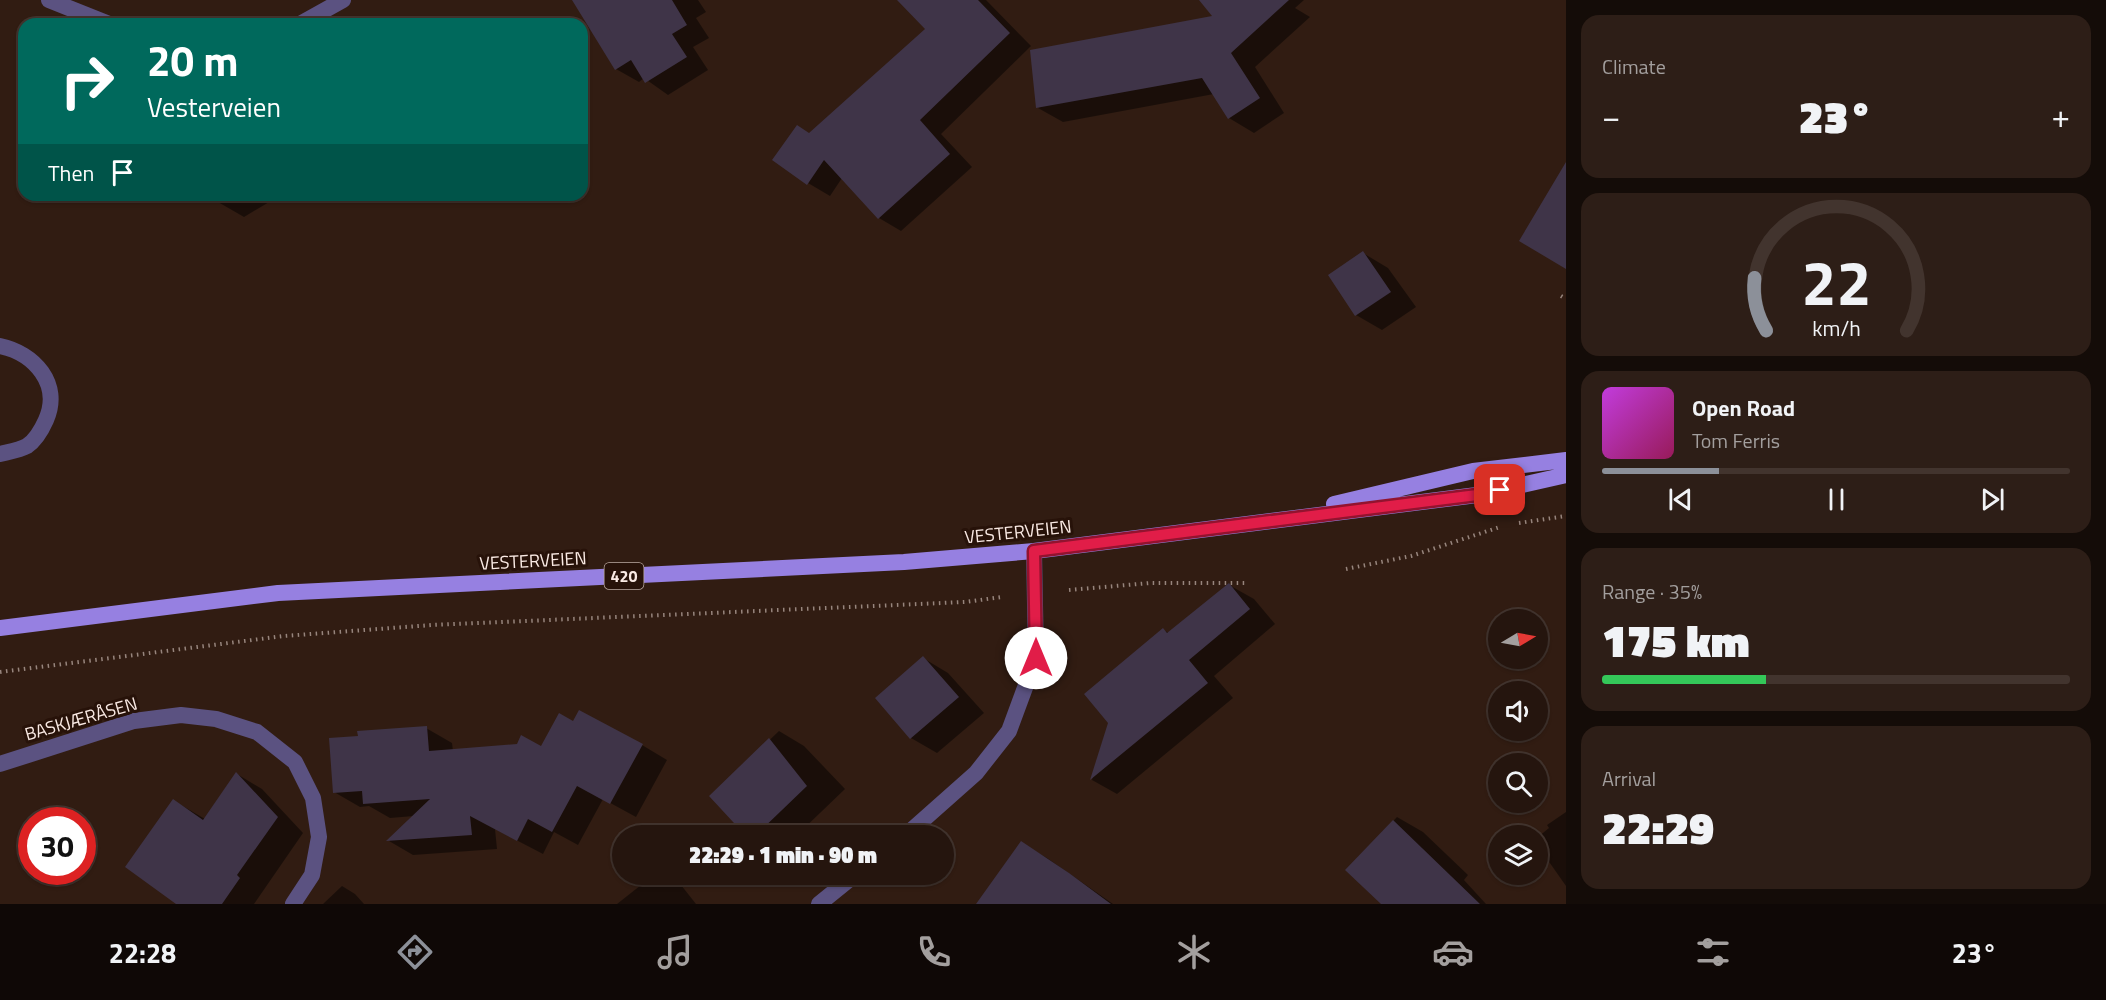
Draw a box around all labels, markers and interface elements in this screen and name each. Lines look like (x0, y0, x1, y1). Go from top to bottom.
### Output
text: 20 m (147, 28, 239, 92)
icon: right (48, 42, 126, 120)
text: Climate (1602, 51, 1666, 82)
text: 23° (1799, 82, 1873, 150)
text: Vesterveien (147, 86, 281, 127)
text: − (1602, 91, 1620, 141)
text: + (2052, 91, 2070, 141)
text: Then (48, 156, 94, 190)
icon: arrive (106, 156, 139, 189)
text: 22 (1801, 234, 1871, 329)
text: km/h (1812, 313, 1860, 345)
text: Open Road (1692, 391, 1795, 425)
text: Tom Ferris (1692, 425, 1780, 456)
pin (1474, 464, 1525, 515)
icon: arrive (1483, 473, 1516, 506)
icon: previous (1664, 483, 1697, 516)
icon: pause (1820, 483, 1853, 516)
icon: next (1976, 483, 2009, 516)
street label: VESTERVEIEN (963, 512, 1073, 551)
street label: VESTERVEIEN (479, 544, 587, 577)
road number: 420 (604, 563, 644, 589)
text: Range · 35% (1602, 576, 1702, 607)
text: 175 km (1602, 606, 1750, 674)
north arrow (1488, 609, 1548, 669)
map controls (1488, 609, 1548, 885)
position arrow (1004, 626, 1068, 690)
button: sound (1488, 681, 1548, 741)
street label: BASKJÆRÅSEN (21, 690, 140, 747)
button: search (1488, 753, 1548, 813)
text: Arrival (1602, 763, 1656, 794)
text: 22:29 (1602, 793, 1714, 861)
speed limit sign: 30 (18, 807, 96, 885)
button: layers (1488, 825, 1548, 885)
text: 22:29 · 1 min · 90 m (689, 838, 877, 872)
icon: directions (394, 931, 436, 973)
icon: music (654, 931, 696, 973)
icon: phone (913, 931, 955, 973)
icon: climate (1173, 931, 1215, 973)
icon: car (1432, 931, 1474, 973)
icon: filters (1692, 931, 1734, 973)
text: 22:28 (109, 932, 176, 973)
text: 23° (1952, 932, 1997, 973)

